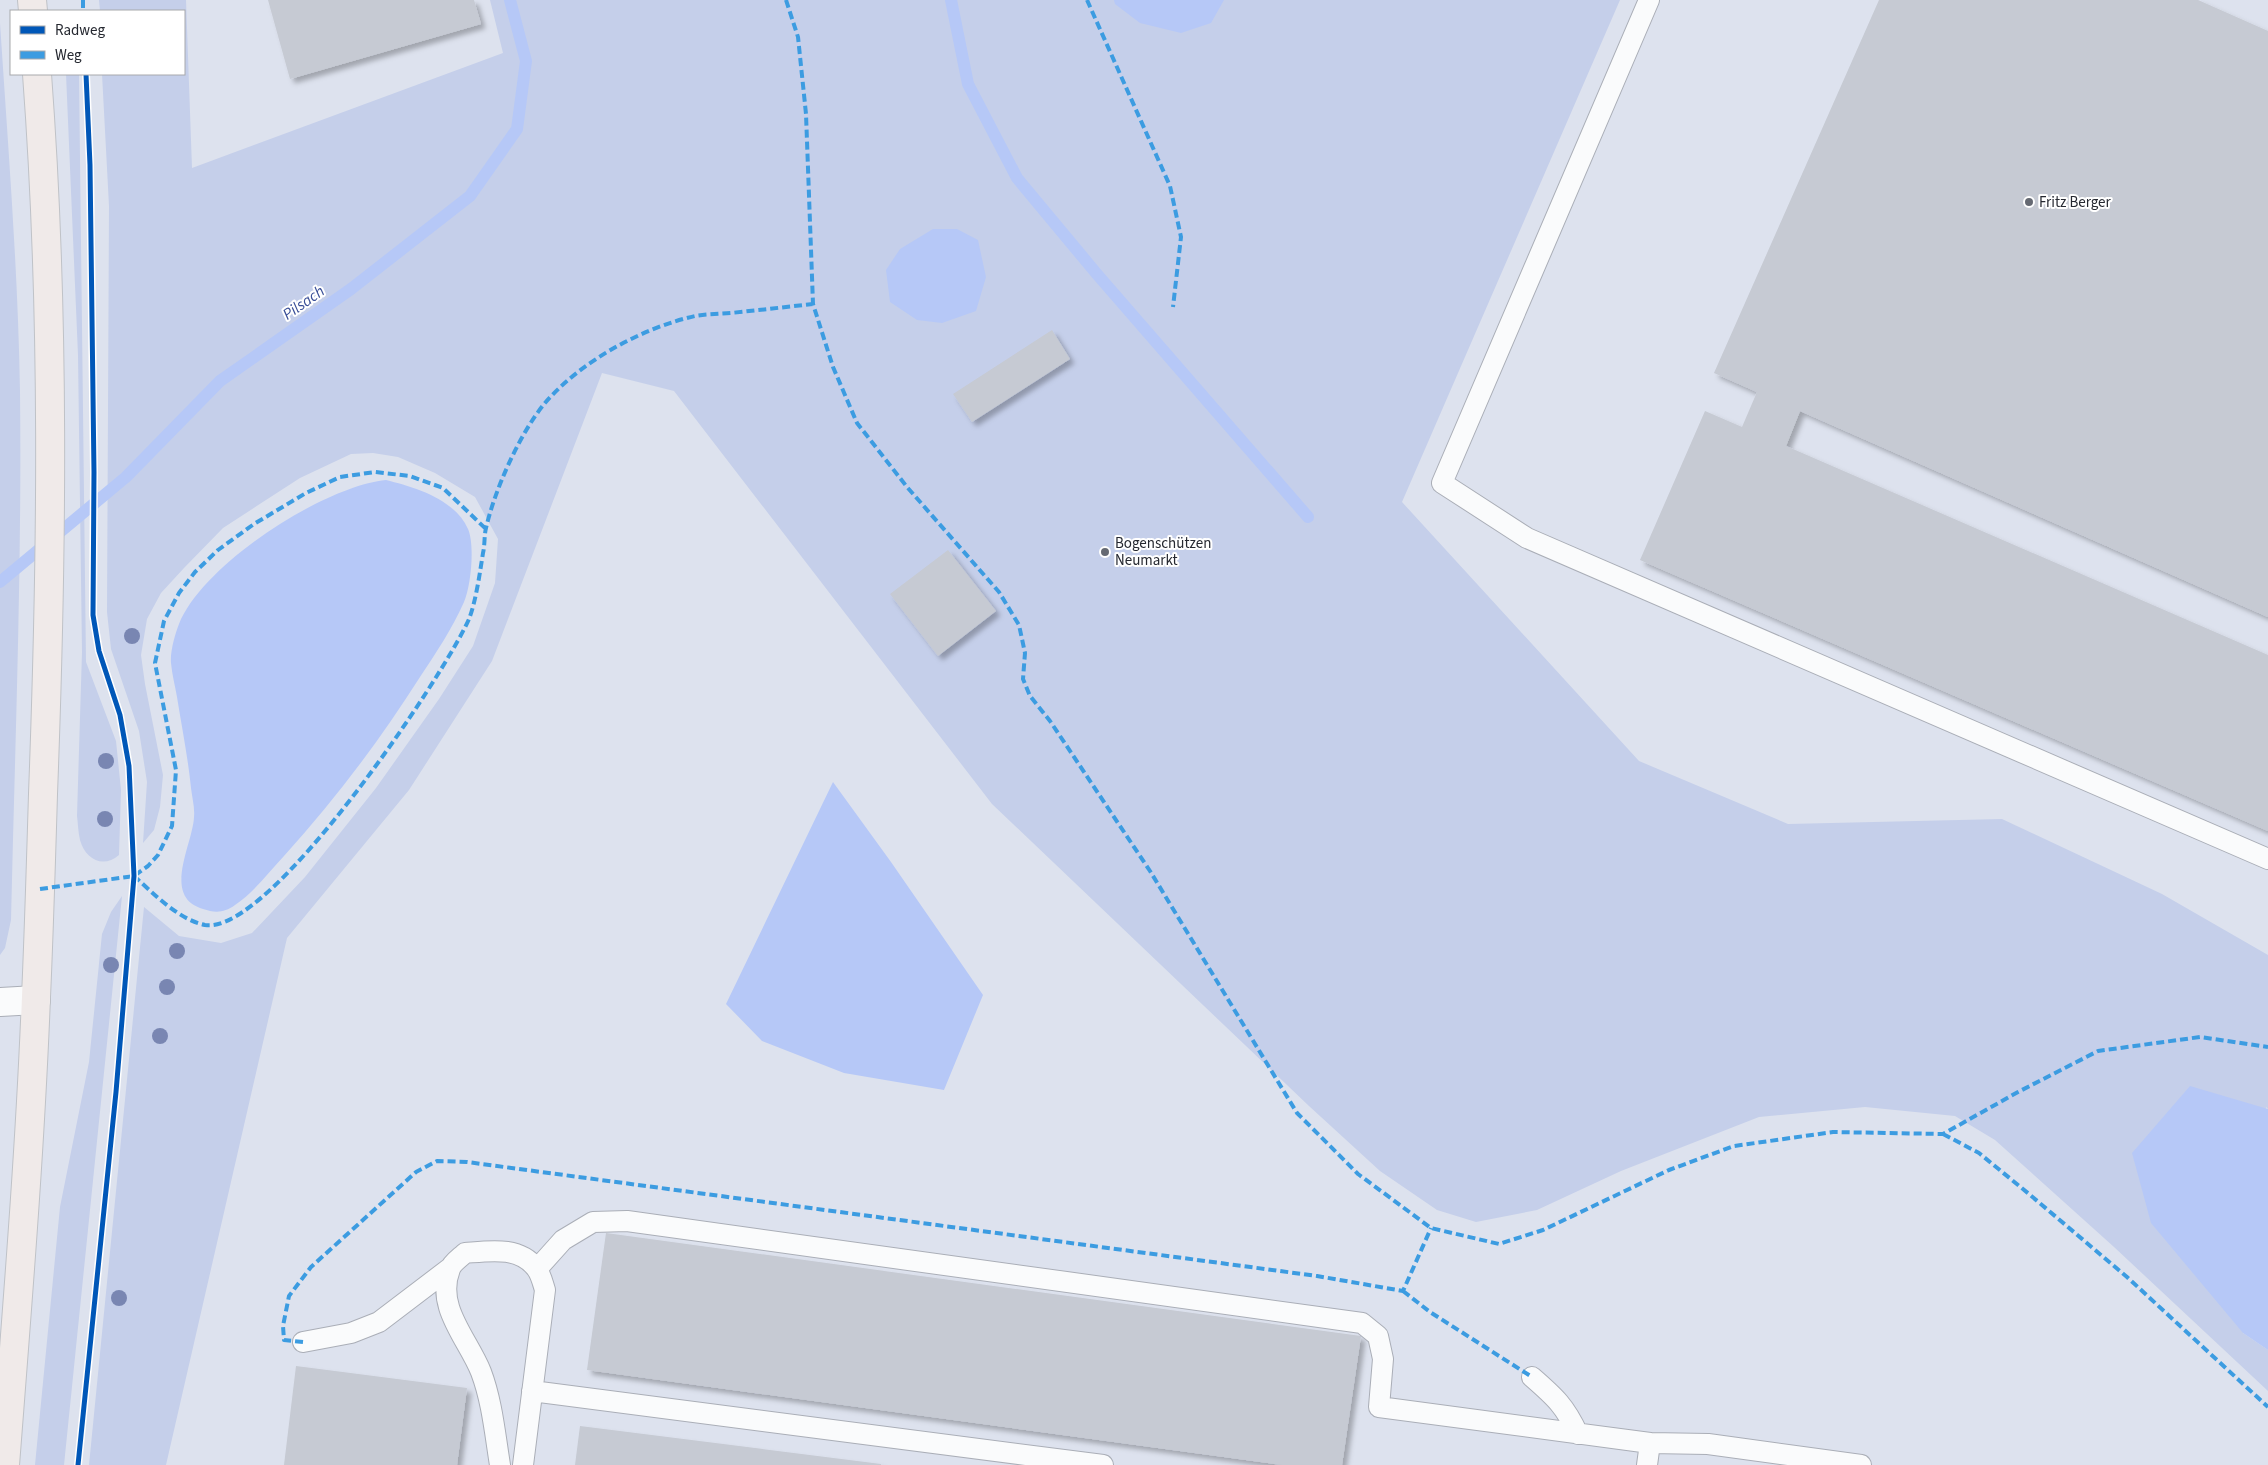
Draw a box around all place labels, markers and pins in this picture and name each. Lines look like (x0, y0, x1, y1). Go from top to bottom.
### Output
place label: Fritz Berger (2039, 192, 2112, 213)
marker: Fritz Berger (2023, 196, 2035, 208)
place label: Bogenschützen Neumarkt (1115, 533, 1211, 571)
marker: Bogenschützen Neumarkt (1099, 546, 1111, 558)

